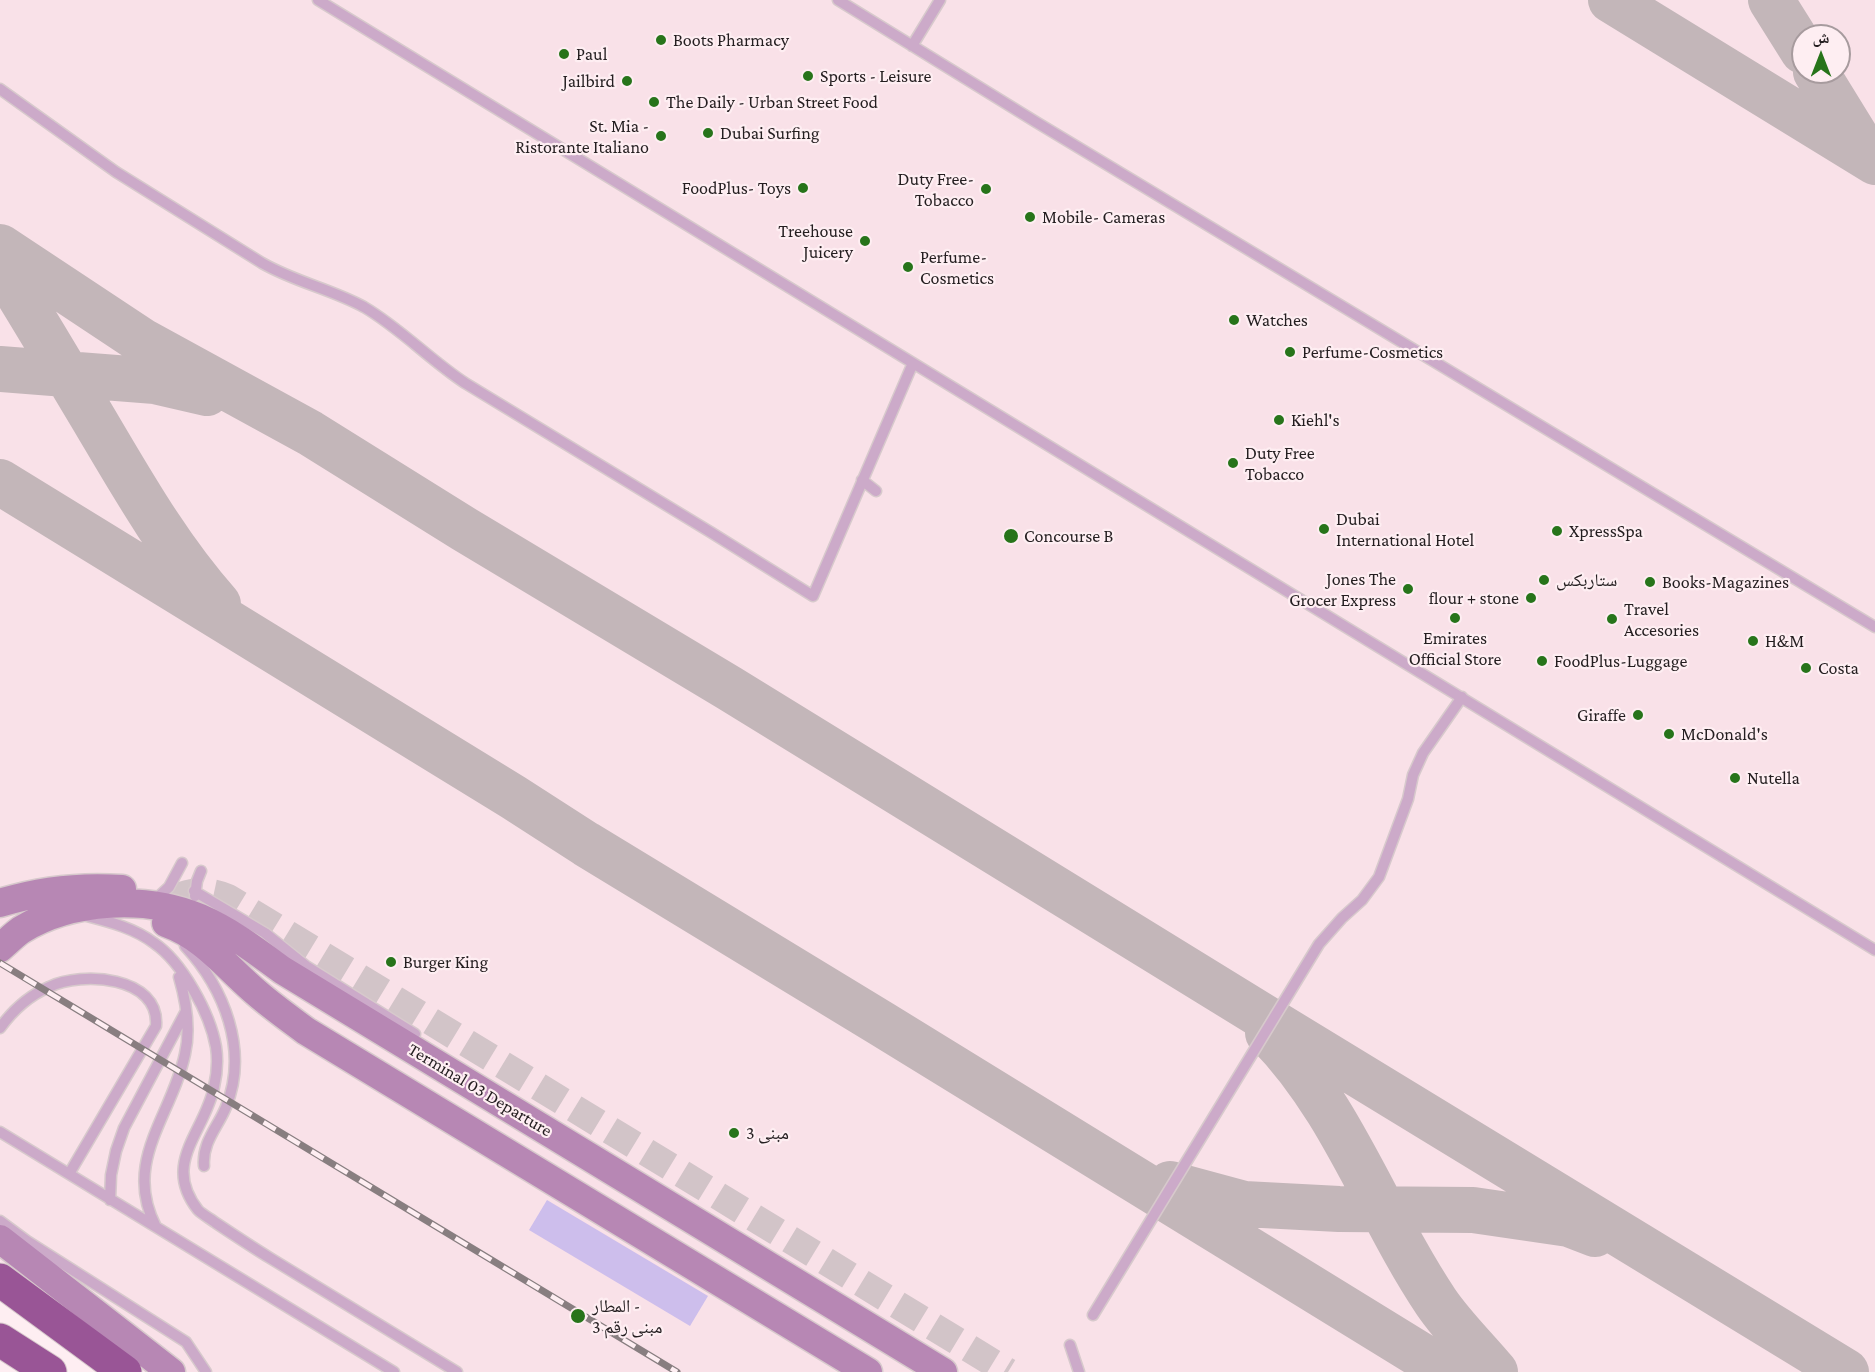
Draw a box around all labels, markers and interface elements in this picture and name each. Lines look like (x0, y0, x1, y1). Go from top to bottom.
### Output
north arrow (1791, 24, 1851, 84)
place label: Boots Pharmacy (673, 29, 789, 51)
text: ش (1813, 29, 1829, 46)
marker: Boots Pharmacy (654, 33, 668, 47)
place label: Paul (576, 43, 607, 65)
marker: Paul (557, 47, 571, 61)
place label: Sports - Leisure (820, 65, 931, 87)
marker: Sports - Leisure (801, 69, 815, 83)
place label: Jailbird (562, 70, 615, 92)
marker: Jailbird (620, 74, 634, 88)
place label: The Daily - Urban Street Food (666, 91, 878, 113)
marker: The Daily - Urban Street Food (647, 95, 661, 109)
place label: St. Mia - Ristorante Italiano (515, 115, 649, 158)
place label: Dubai Surfing (720, 122, 820, 144)
marker: Dubai Surfing (701, 126, 715, 140)
marker: St. Mia - Ristorante Italiano (654, 129, 668, 143)
place label: Duty Free- Tobacco (898, 168, 974, 210)
place label: FoodPlus- Toys (682, 177, 791, 199)
marker: FoodPlus- Toys (796, 181, 810, 195)
marker: Duty Free- Tobacco (979, 182, 993, 196)
place label: Mobile- Cameras (1042, 206, 1165, 228)
marker: Mobile- Cameras (1023, 210, 1037, 224)
place label: Treehouse Juicery (778, 220, 853, 262)
marker: Treehouse Juicery (858, 234, 872, 248)
place label: Perfume- Cosmetics (920, 246, 994, 288)
marker: Perfume- Cosmetics (901, 260, 915, 274)
place label: Watches (1246, 309, 1308, 331)
marker: Watches (1227, 313, 1241, 327)
place label: Perfume-Cosmetics (1302, 341, 1443, 363)
marker: Perfume-Cosmetics (1283, 345, 1297, 359)
place label: Kiehl's (1291, 409, 1340, 431)
marker: Kiehl's (1272, 413, 1286, 427)
place label: Duty Free Tobacco (1245, 442, 1315, 484)
marker: Duty Free Tobacco (1226, 456, 1240, 470)
place label: Dubai International Hotel (1336, 508, 1474, 550)
place label: XpressSpa (1569, 520, 1643, 542)
marker: Dubai International Hotel (1317, 522, 1331, 536)
marker: XpressSpa (1550, 524, 1564, 538)
place label: Concourse B (1024, 525, 1113, 547)
marker: Concourse B (1002, 527, 1020, 545)
place label: Jones The Grocer Express (1289, 568, 1396, 610)
place label: ستاربكس (1556, 569, 1617, 591)
place label: Books-Magazines (1662, 571, 1789, 593)
marker: ستاربكس (1537, 573, 1551, 587)
marker: Books-Magazines (1643, 575, 1657, 589)
marker: Jones The Grocer Express (1401, 582, 1415, 596)
place label: flour + stone (1429, 587, 1519, 609)
marker: flour + stone (1524, 591, 1538, 605)
place label: Travel Accesories (1624, 598, 1699, 640)
marker: Emirates Official Store (1448, 611, 1462, 625)
marker: Travel Accesories (1605, 612, 1619, 626)
place label: Emirates Official Store (1409, 627, 1501, 670)
place label: H&M (1765, 630, 1804, 652)
marker: H&M (1746, 634, 1760, 648)
place label: FoodPlus-Luggage (1554, 650, 1687, 672)
marker: FoodPlus-Luggage (1535, 654, 1549, 668)
place label: Costa (1818, 657, 1859, 679)
marker: Costa (1799, 661, 1813, 675)
place label: Giraffe (1577, 704, 1626, 726)
marker: Giraffe (1631, 708, 1645, 722)
place label: McDonald's (1681, 723, 1768, 745)
marker: McDonald's (1662, 727, 1676, 741)
place label: Nutella (1747, 767, 1800, 789)
marker: Nutella (1728, 771, 1742, 785)
place label: Burger King (403, 951, 488, 973)
marker: Burger King (384, 955, 398, 969)
street label: Terminal 03 Departure (404, 1038, 556, 1142)
place label: مبنى 3 (746, 1122, 789, 1144)
marker: مبنى 3 (727, 1126, 741, 1140)
place label: المطار - مبنى رقم 3 (592, 1295, 662, 1338)
marker: المطار - مبنى رقم 3 (569, 1307, 587, 1325)

